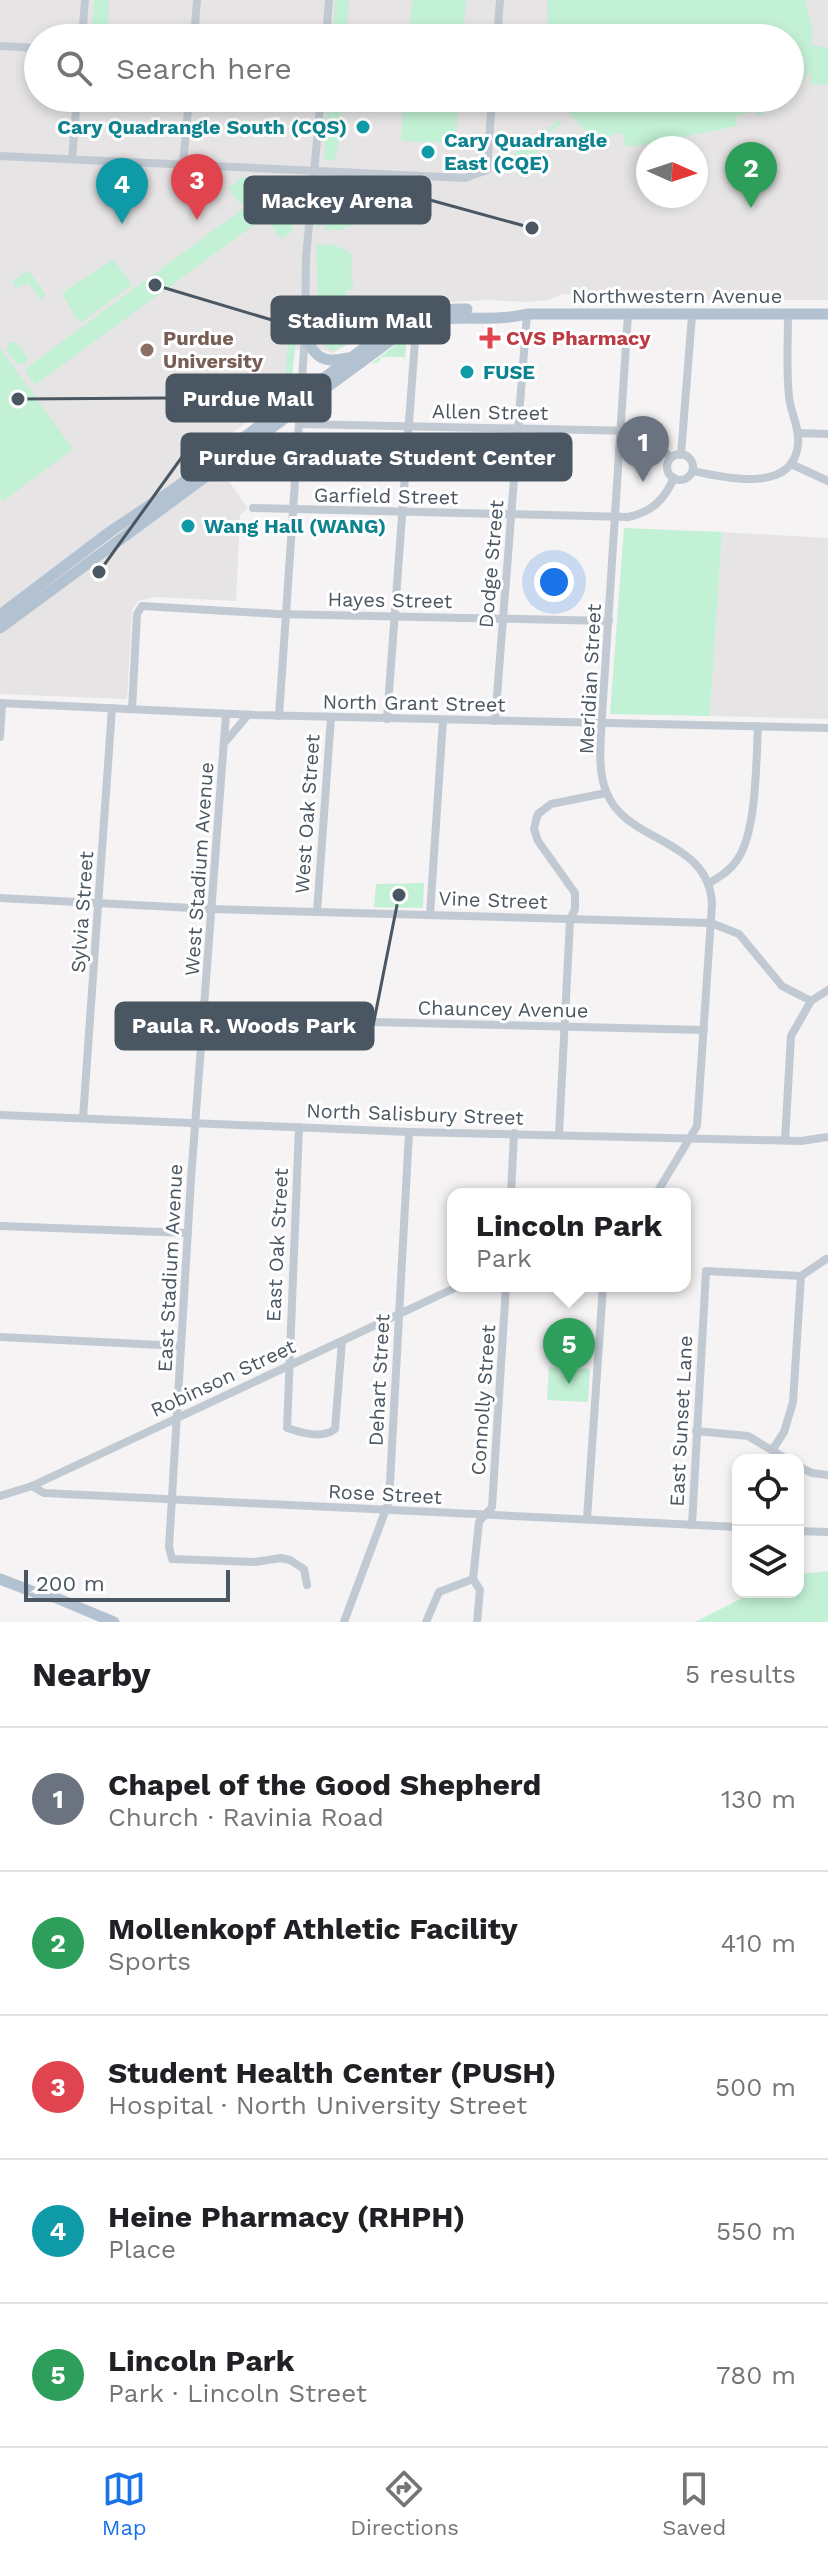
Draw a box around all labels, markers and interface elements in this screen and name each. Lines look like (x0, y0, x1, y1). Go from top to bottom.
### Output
search box (24, 24, 804, 112)
icon: search (52, 46, 96, 90)
text: Search here (116, 51, 292, 86)
place label: Cary Quadrangle South (CQS) (57, 115, 347, 139)
marker: Cary Quadrangle South (CQS) (354, 118, 372, 136)
place label: Cary Quadrangle East (CQE) (444, 128, 607, 175)
north arrow (636, 136, 708, 208)
pin: 2 (725, 142, 777, 208)
marker: Cary Quadrangle East (CQE) (419, 143, 437, 161)
pin: 3 (171, 154, 223, 220)
pin: 4 (96, 158, 148, 224)
callout: Mackey Arena (245, 177, 430, 223)
text: Mackey Arena (261, 188, 413, 213)
street label: Northwestern Avenue (572, 284, 782, 308)
callout: Stadium Mall (272, 297, 449, 343)
text: Stadium Mall (288, 308, 433, 333)
place label: Purdue University (163, 326, 264, 373)
place label: CVS Pharmacy (506, 326, 651, 350)
marker: CVS Pharmacy (481, 329, 499, 347)
marker: Purdue University (138, 341, 156, 359)
place label: FUSE (483, 360, 535, 384)
marker: FUSE (458, 363, 476, 381)
callout: Purdue Mall (167, 375, 330, 421)
text: Purdue Mall (182, 386, 314, 411)
street label: Allen Street (432, 399, 549, 425)
pin: 1 (617, 416, 669, 482)
callout: Purdue Graduate Student Center (182, 434, 571, 480)
text: Purdue Graduate Student Center (199, 445, 556, 470)
street label: Garfield Street (314, 483, 459, 509)
street label: Dodge Street (473, 499, 509, 629)
place label: Wang Hall (WANG) (204, 514, 386, 538)
marker: Wang Hall (WANG) (179, 517, 197, 535)
your location (534, 562, 574, 602)
street label: Hayes Street (327, 587, 453, 613)
street label: Meridian Street (574, 603, 606, 755)
street label: North Grant Street (322, 689, 506, 717)
street label: West Oak Street (289, 733, 325, 895)
street label: West Stadium Avenue (180, 761, 218, 977)
street label: Sylvia Street (66, 850, 98, 974)
street label: Vine Street (438, 886, 549, 914)
street label: Chauncey Avenue (417, 996, 589, 1022)
callout: Paula R. Woods Park (116, 1003, 373, 1049)
text: Paula R. Woods Park (132, 1013, 356, 1038)
street label: North Salisbury Street (306, 1098, 525, 1130)
street label: East Stadium Avenue (153, 1163, 187, 1373)
street label: East Oak Street (261, 1167, 293, 1323)
popup (447, 1188, 691, 1292)
text: Lincoln Park (476, 1208, 662, 1243)
text: Park (476, 1243, 532, 1273)
street label: Dehart Street (364, 1313, 394, 1447)
pin: 5 (543, 1318, 595, 1384)
street label: Connolly Street (466, 1323, 500, 1476)
street label: Robinson Street (147, 1334, 300, 1422)
street label: East Sunset Lane (665, 1335, 697, 1507)
map controls (732, 1454, 804, 1598)
button: locate (732, 1454, 804, 1526)
street label: Rose Street (327, 1479, 443, 1509)
button: layers (732, 1526, 804, 1598)
scale bar (24, 1566, 230, 1602)
text: 200 m (36, 1571, 105, 1596)
text: Nearby (32, 1654, 151, 1694)
text: 5 results (685, 1659, 796, 1689)
text: Chapel of the Good Shepherd (108, 1767, 541, 1802)
text: 1 (52, 1784, 64, 1814)
text: 130 m (721, 1784, 796, 1814)
text: Church · Ravinia Road (108, 1802, 384, 1832)
text: Mollenkopf Athletic Facility (108, 1911, 518, 1946)
text: 2 (50, 1928, 66, 1958)
text: 410 m (721, 1928, 796, 1958)
text: Sports (108, 1946, 191, 1976)
text: Student Health Center (PUSH) (108, 2055, 556, 2090)
text: 3 (50, 2072, 66, 2102)
text: 500 m (715, 2072, 796, 2102)
text: Hospital · North University Street (108, 2090, 527, 2120)
text: Heine Pharmacy (RHPH) (108, 2199, 465, 2234)
text: 4 (50, 2216, 66, 2246)
text: 550 m (716, 2216, 796, 2246)
text: Place (108, 2234, 176, 2264)
text: Lincoln Park (108, 2343, 294, 2378)
text: 5 (50, 2360, 66, 2390)
text: 780 m (716, 2360, 796, 2390)
text: Park · Lincoln Street (108, 2378, 367, 2408)
tab: Map (102, 2467, 147, 2540)
tab: Directions (350, 2467, 459, 2540)
tab: Saved (662, 2467, 726, 2540)

